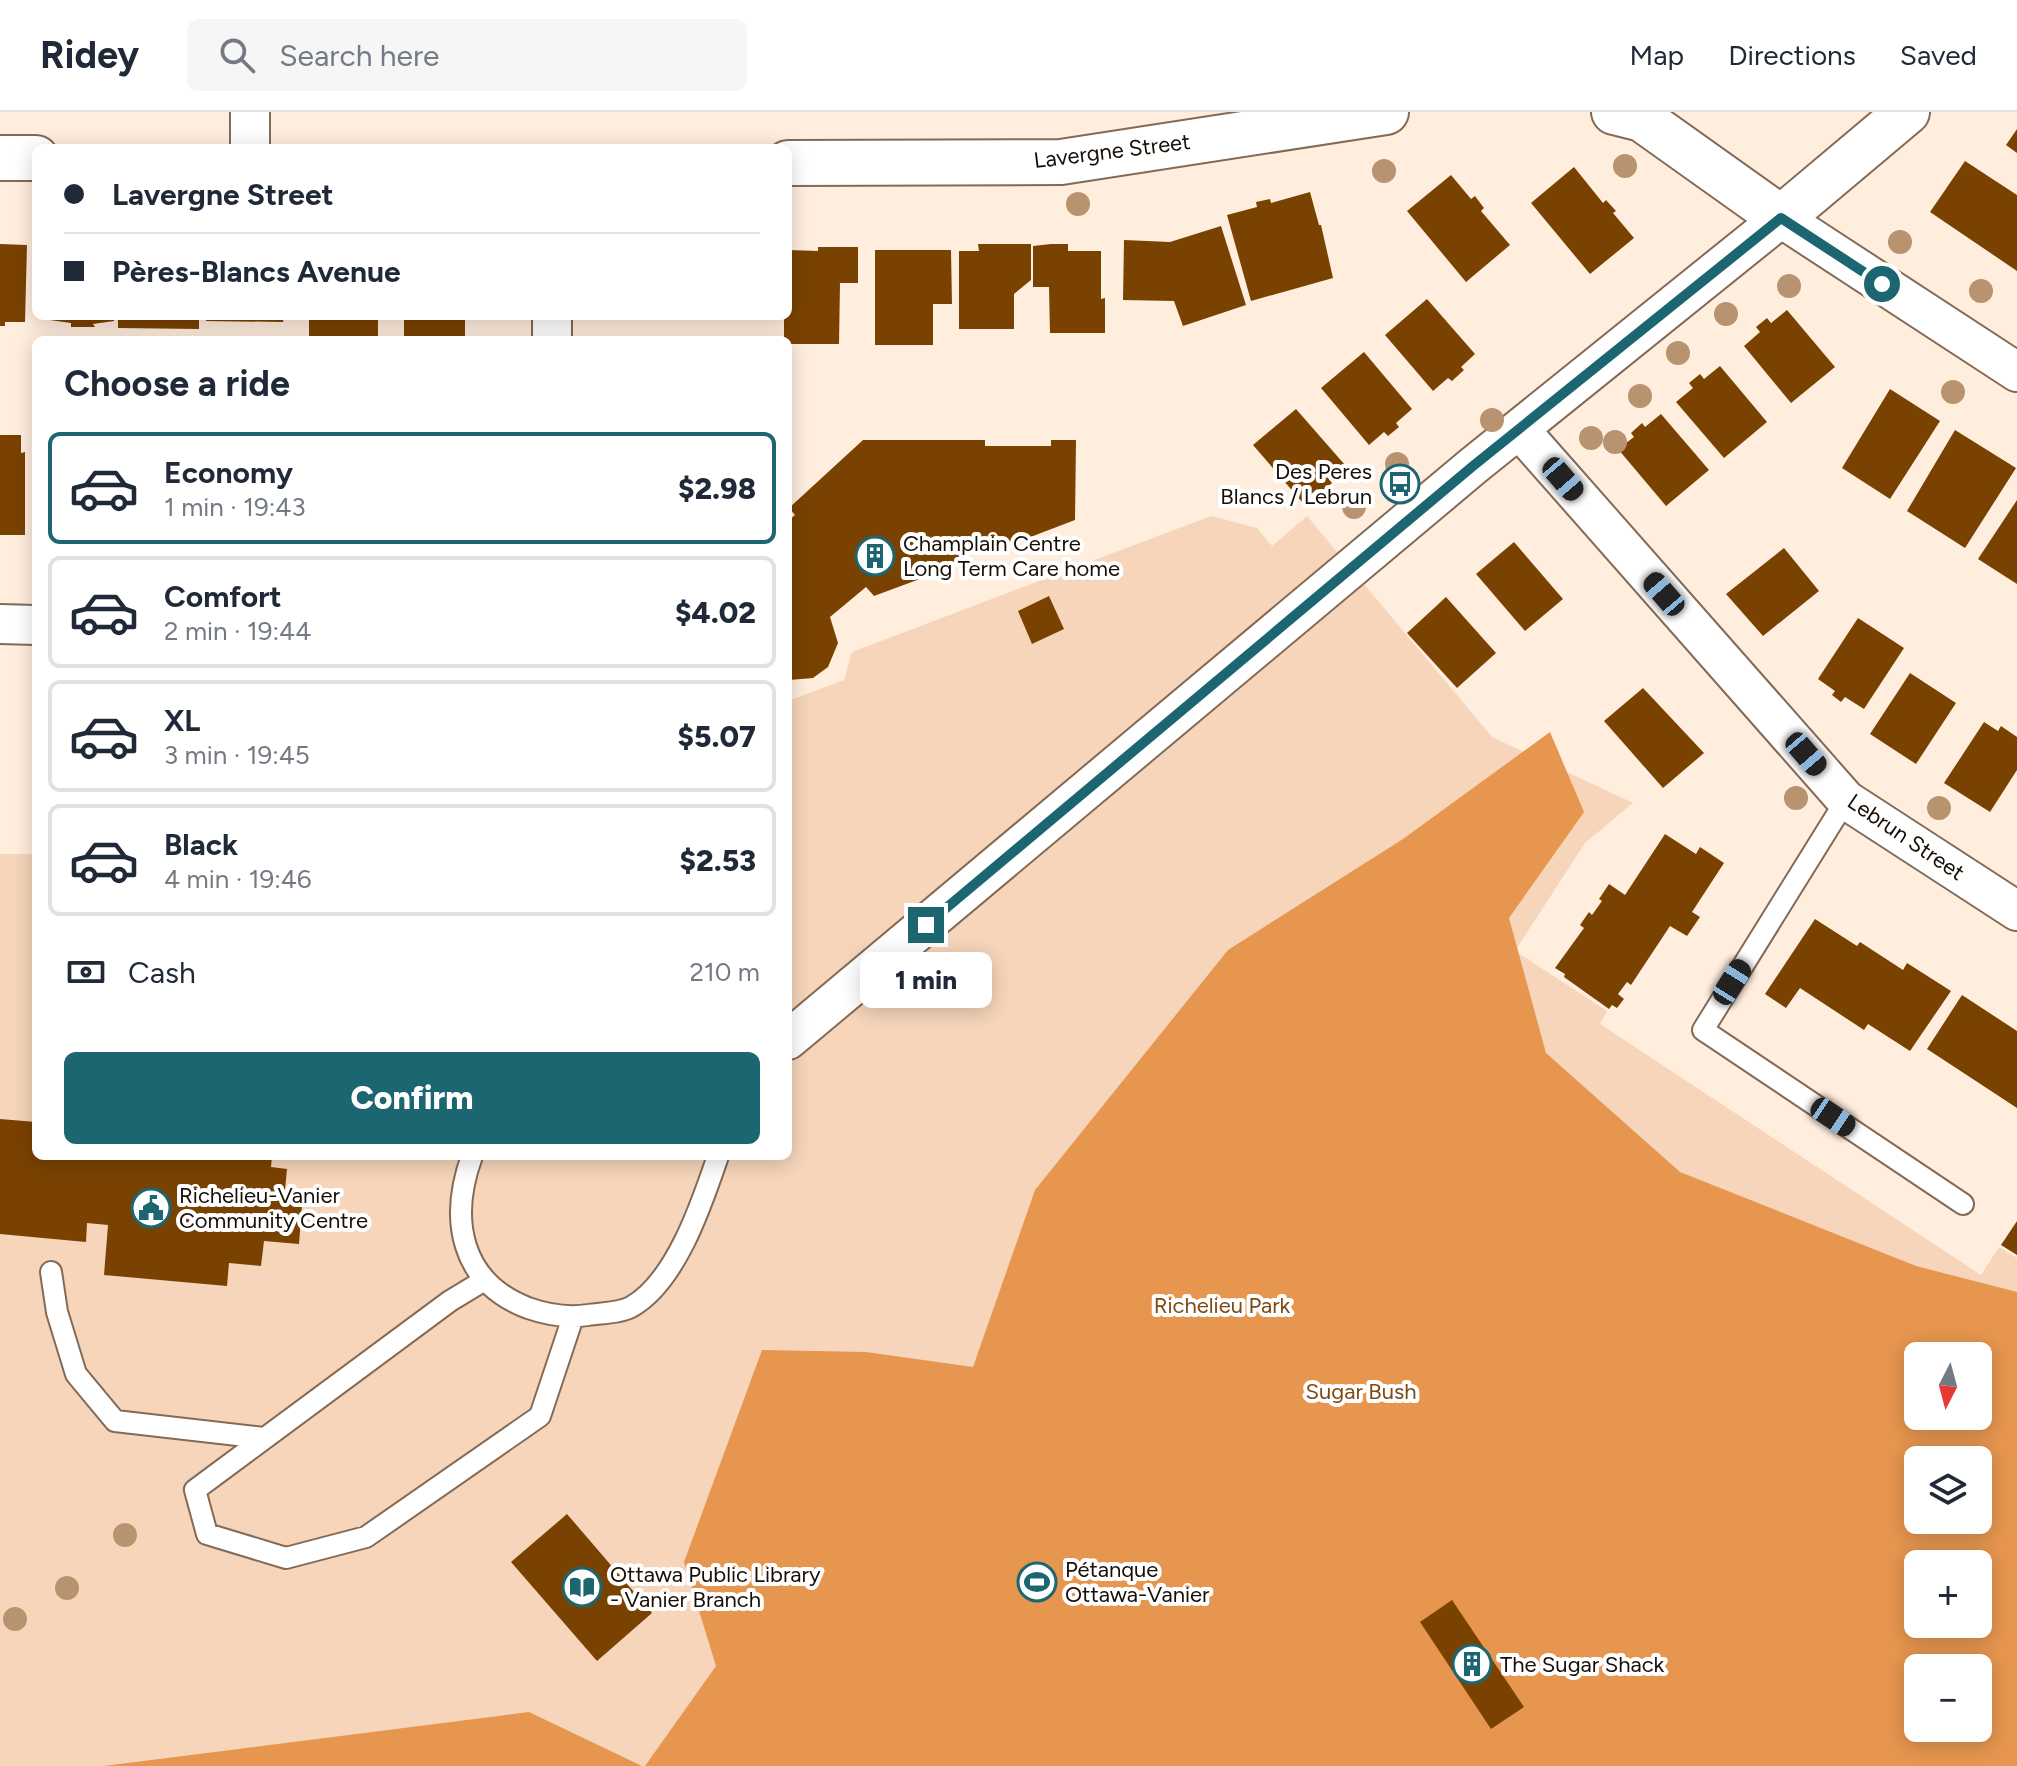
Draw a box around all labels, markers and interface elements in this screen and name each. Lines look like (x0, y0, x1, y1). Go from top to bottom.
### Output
search box (187, 19, 747, 91)
text: Ridey (40, 32, 139, 78)
icon: search (215, 33, 259, 77)
text: Search here (279, 37, 439, 74)
text: Map (1630, 38, 1684, 72)
text: Directions (1728, 38, 1856, 72)
text: Saved (1900, 38, 1977, 72)
street label: Lavergne Street (1032, 128, 1192, 174)
text: Lavergne Street (112, 176, 334, 213)
text: Pères-Blancs Avenue (112, 253, 401, 290)
route start (1864, 266, 1900, 302)
text: Choose a ride (64, 362, 290, 405)
icon: car (68, 452, 140, 524)
car (1538, 453, 1588, 505)
text: Economy (164, 454, 293, 491)
place label: Des Peres Blancs / Lebrun (1220, 458, 1372, 510)
bus stop icon: Des Peres Blancs / Lebrun (1379, 463, 1421, 505)
text: $2.98 (678, 470, 756, 507)
text: 1 min · 19:43 (164, 491, 306, 523)
place label: Champlain Centre Long Term Care home (903, 530, 1120, 582)
building icon: Champlain Centre Long Term Care home (854, 535, 896, 577)
car (1639, 568, 1689, 620)
icon: car (68, 576, 140, 648)
text: Comfort (164, 578, 282, 615)
text: $4.02 (675, 594, 756, 631)
text: 2 min · 19:44 (164, 615, 311, 647)
icon: car (68, 700, 140, 772)
text: XL (164, 702, 200, 739)
text: $5.07 (677, 718, 756, 755)
car (1781, 728, 1831, 780)
text: 3 min · 19:45 (164, 739, 310, 771)
street label: Lebrun Street (1842, 788, 1970, 886)
icon: car (68, 824, 140, 896)
text: Black (164, 826, 238, 863)
text: $2.53 (680, 842, 756, 879)
text: 4 min · 19:46 (164, 863, 312, 895)
route end (908, 907, 944, 943)
icon: cash (64, 950, 108, 994)
callout: 1 min (860, 953, 992, 1009)
text: Cash (128, 954, 196, 991)
car (1709, 955, 1755, 1009)
text: 210 m (690, 956, 760, 988)
text: 1 min (895, 964, 957, 996)
button: Confirm (64, 1052, 760, 1144)
car (1806, 1094, 1860, 1140)
place label: Richelieu-Vanier Community Centre (179, 1182, 368, 1234)
public building icon: Richelieu-Vanier Community Centre (130, 1187, 172, 1229)
park label: Richelieu Park (1154, 1292, 1291, 1319)
north arrow (1904, 1342, 1992, 1430)
map controls (1904, 1342, 1992, 1742)
park label: Sugar Bush (1305, 1378, 1417, 1405)
button: layers (1904, 1446, 1992, 1534)
button: + (1904, 1550, 1992, 1638)
place label: Pétanque Ottawa-Vanier (1065, 1556, 1210, 1608)
place label: Ottawa Public Library - Vanier Branch (610, 1561, 821, 1613)
sports icon: Pétanque Ottawa-Vanier (1016, 1561, 1058, 1603)
library icon: Ottawa Public Library - Vanier Branch (561, 1566, 603, 1608)
building icon: The Sugar Shack (1451, 1643, 1493, 1685)
place label: The Sugar Shack (1500, 1651, 1665, 1678)
button: − (1904, 1654, 1992, 1742)

